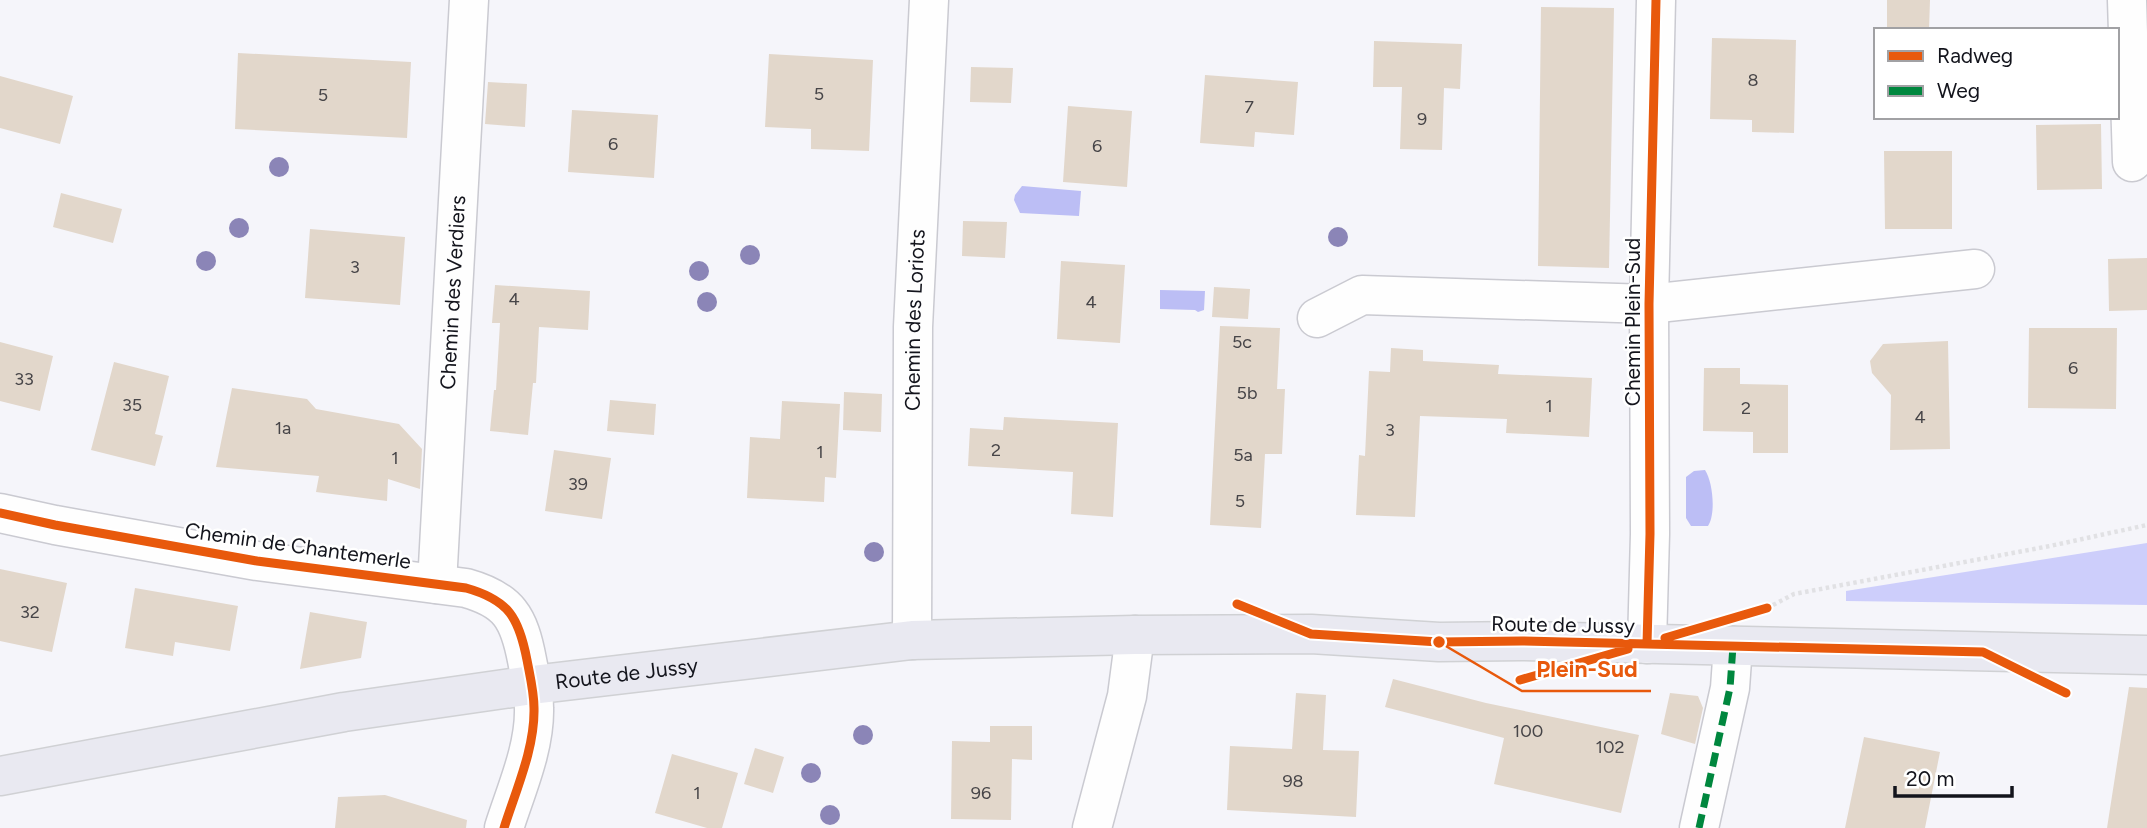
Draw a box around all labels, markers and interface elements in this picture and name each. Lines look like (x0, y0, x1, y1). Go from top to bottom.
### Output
legend (1874, 28, 2119, 119)
text: Radweg (1937, 43, 2013, 68)
house number: 8 (1747, 69, 1759, 91)
text: Weg (1937, 78, 1980, 103)
house number: 5 (814, 83, 824, 105)
house number: 5 (318, 84, 328, 106)
house number: 7 (1244, 96, 1254, 118)
house number: 9 (1417, 108, 1427, 130)
house number: 6 (608, 133, 618, 155)
house number: 6 (1092, 135, 1102, 157)
street label: Chemin des Verdiers (435, 195, 470, 390)
street label: Chemin des Loriots (900, 229, 930, 411)
street label: Chemin Plein-Sud (1620, 238, 1645, 406)
house number: 3 (350, 256, 360, 278)
house number: 4 (508, 288, 520, 310)
house number: 4 (1085, 291, 1097, 313)
house number: 5c (1232, 331, 1252, 353)
house number: 6 (2068, 357, 2078, 379)
house number: 33 (14, 368, 34, 390)
house number: 5b (1237, 382, 1257, 404)
house number: 35 (122, 394, 142, 416)
house number: 1 (1545, 395, 1553, 417)
house number: 2 (1741, 397, 1751, 419)
house number: 4 (1914, 406, 1926, 428)
house number: 1a (275, 417, 291, 439)
house number: 3 (1385, 419, 1395, 441)
house number: 2 (991, 439, 1001, 461)
house number: 1 (816, 441, 824, 463)
house number: 5a (1233, 444, 1253, 466)
house number: 1 (391, 447, 399, 469)
house number: 39 (568, 473, 588, 495)
house number: 5 (1235, 490, 1245, 512)
street label: Chemin de Chantemerle (183, 517, 413, 574)
house number: 32 (20, 601, 40, 623)
street label: Route de Jussy (1491, 611, 1635, 638)
callout: Plein-Sud (1522, 647, 1651, 691)
street label: Route de Jussy (554, 652, 699, 694)
text: Plein-Sud (1536, 655, 1638, 683)
house number: 100 (1513, 720, 1543, 742)
house number: 102 (1595, 736, 1625, 758)
scale bar (1895, 754, 2012, 798)
text: 20 m (1906, 766, 1954, 791)
house number: 98 (1282, 770, 1304, 792)
house number: 1 (693, 782, 701, 804)
house number: 96 (971, 782, 991, 804)

